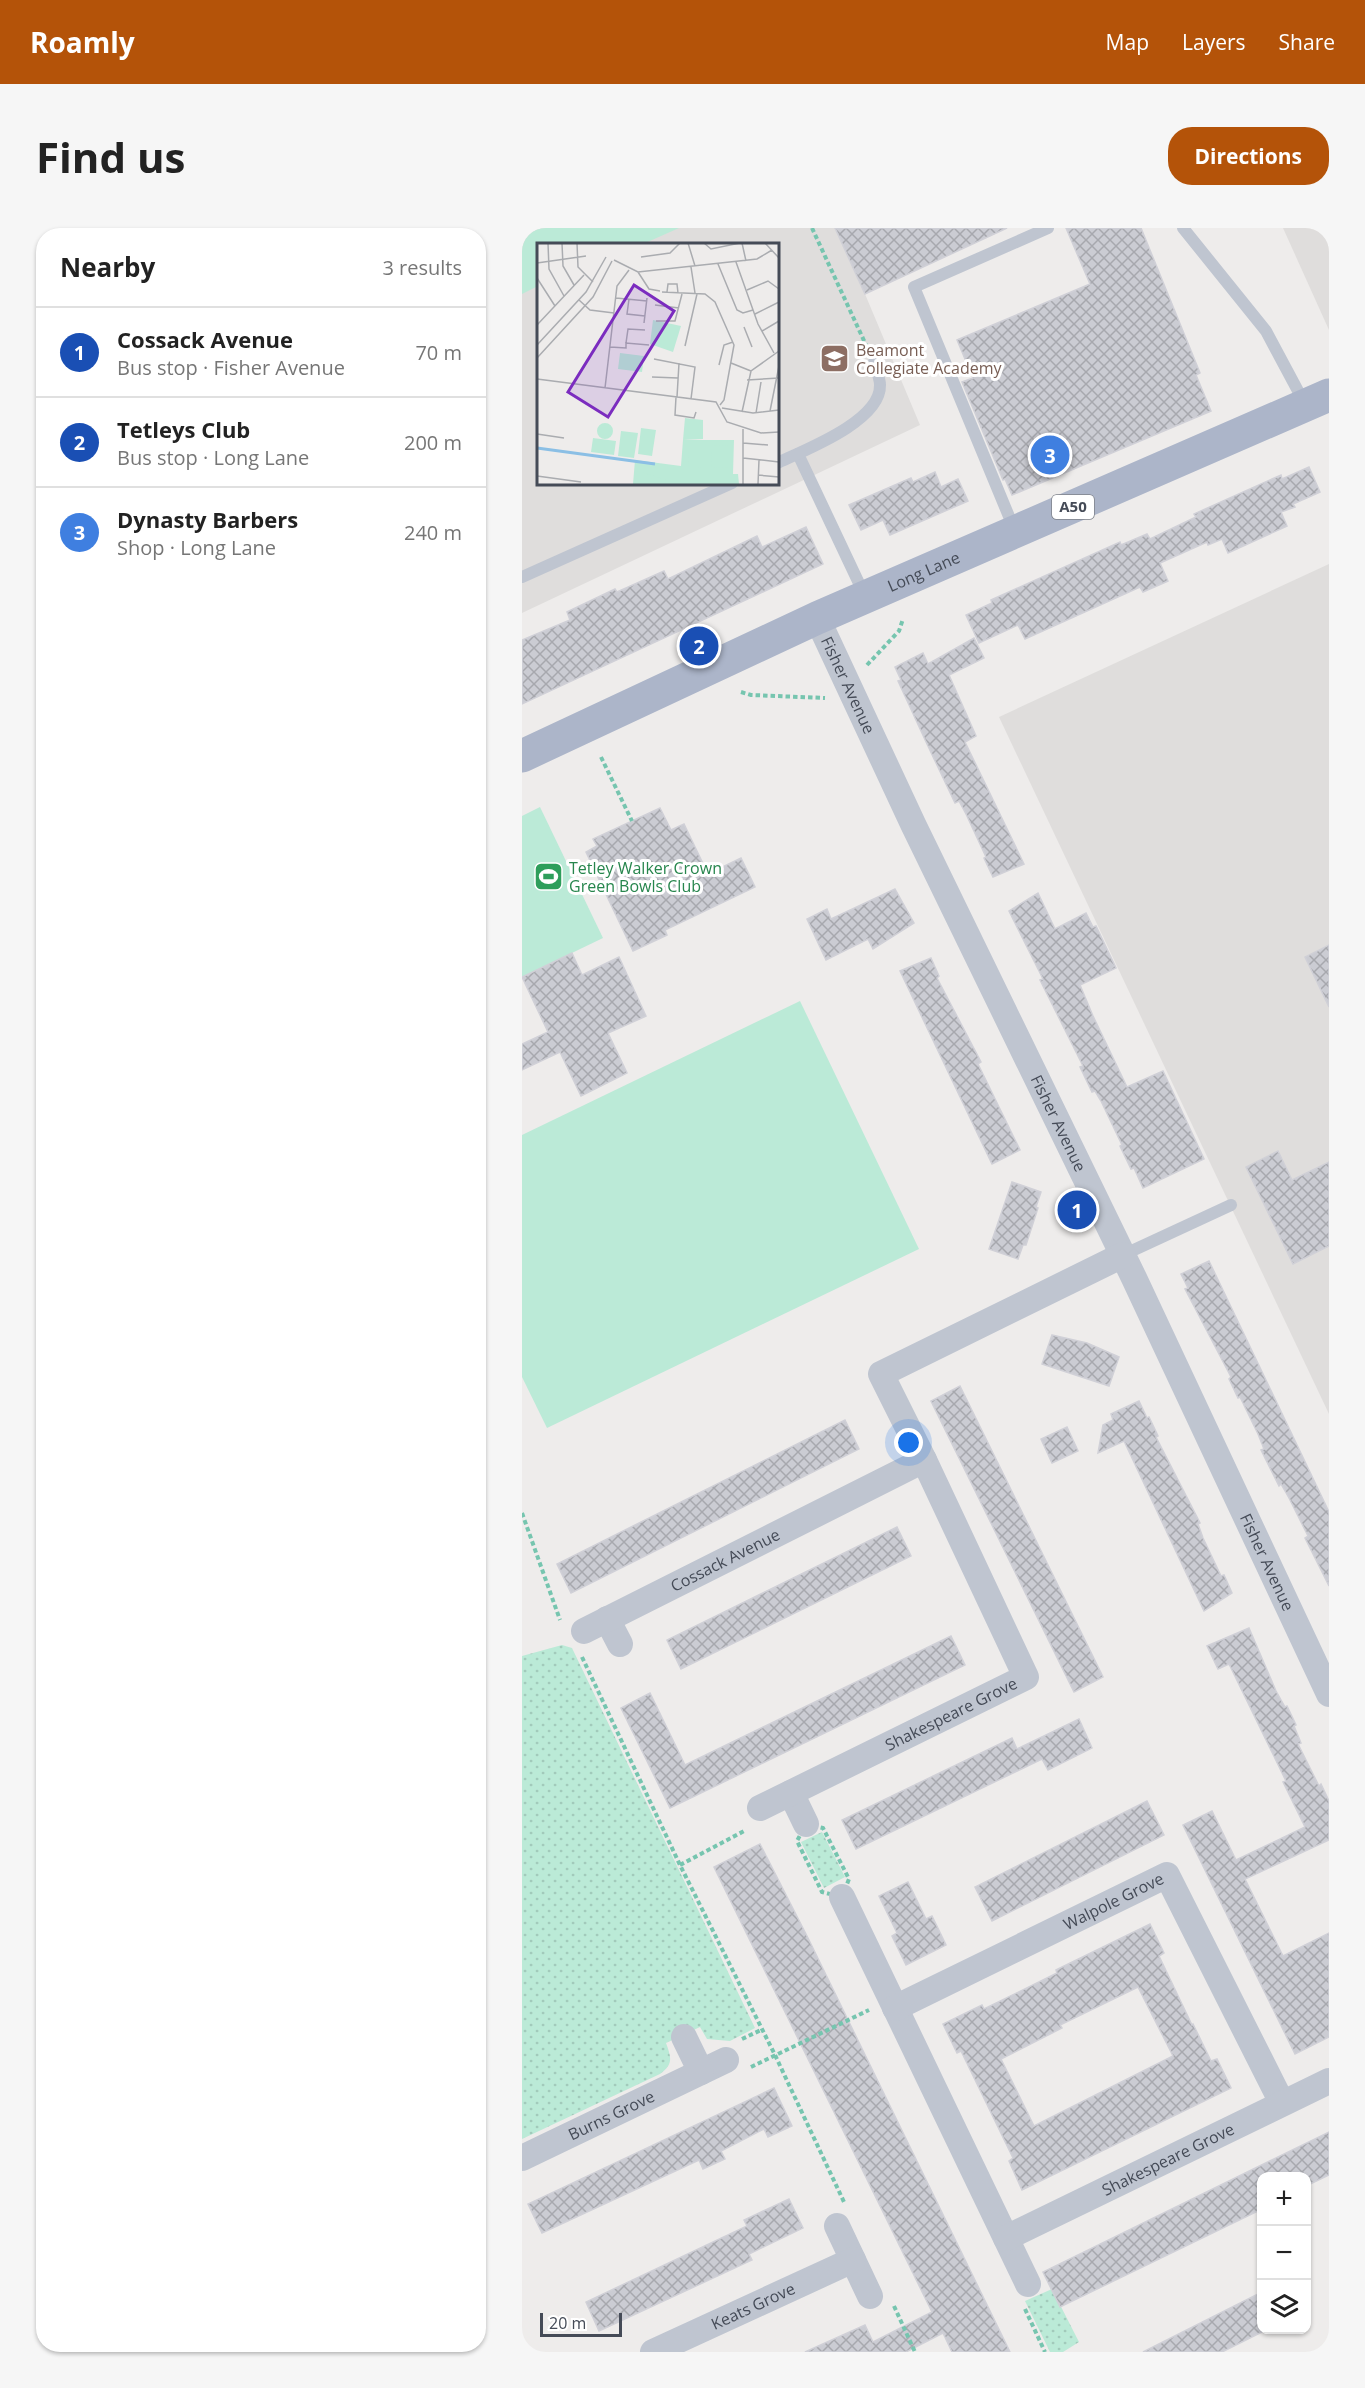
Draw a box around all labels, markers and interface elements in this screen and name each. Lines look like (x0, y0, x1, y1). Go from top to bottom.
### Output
text: Roamly (30, 23, 135, 61)
text: Map (1106, 28, 1149, 56)
text: Layers (1182, 28, 1246, 56)
text: Share (1279, 28, 1335, 56)
button: Directions (1168, 127, 1329, 185)
text: Find us (36, 128, 185, 185)
inset map (537, 243, 778, 484)
text: Nearby (60, 249, 155, 285)
text: 3 results (382, 254, 462, 281)
text: Cossack Avenue (117, 324, 293, 354)
text: 1 (74, 339, 85, 366)
text: 70 m (415, 339, 462, 366)
place label: Beamont Collegiate Academy (856, 339, 1002, 379)
school or university icon: Beamont Collegiate Academy (819, 343, 851, 375)
text: Bus stop · Fisher Avenue (117, 354, 345, 381)
text: Tetleys Club (117, 414, 250, 444)
text: 2 (74, 429, 85, 456)
text: 200 m (404, 429, 462, 456)
pin: 3 (1030, 432, 1070, 478)
text: Bus stop · Long Lane (117, 444, 309, 471)
road number: A50 (1052, 495, 1094, 519)
text: Dynasty Barbers (117, 504, 298, 534)
text: 3 (74, 519, 85, 546)
text: 240 m (404, 519, 462, 546)
text: Shop · Long Lane (117, 534, 276, 561)
street label: Long Lane (884, 546, 963, 597)
pin: 2 (680, 624, 718, 668)
street label: Fisher Avenue (816, 633, 880, 737)
place label: Tetley Walker Crown Green Bowls Club (569, 857, 722, 897)
sports icon: Tetley Walker Crown Green Bowls Club (532, 861, 564, 893)
street label: Fisher Avenue (1026, 1071, 1092, 1175)
pin: 1 (1058, 1188, 1096, 1232)
your location (894, 1428, 923, 1457)
street label: Fisher Avenue (1235, 1510, 1299, 1614)
street label: Cossack Avenue (667, 1523, 784, 1597)
street label: Shakespeare Grove (881, 1672, 1021, 1756)
street label: Walpole Grove (1059, 1867, 1167, 1935)
street label: Burns Grove (565, 2085, 658, 2145)
street label: Shakespeare Grove (1098, 2118, 1238, 2201)
map controls (1257, 2172, 1311, 2334)
button: + (1257, 2172, 1311, 2226)
button: − (1257, 2226, 1311, 2280)
street label: Keats Grove (707, 2277, 798, 2335)
button: layers (1257, 2280, 1311, 2334)
scale bar (540, 2310, 622, 2338)
text: 20 m (549, 2312, 586, 2334)

